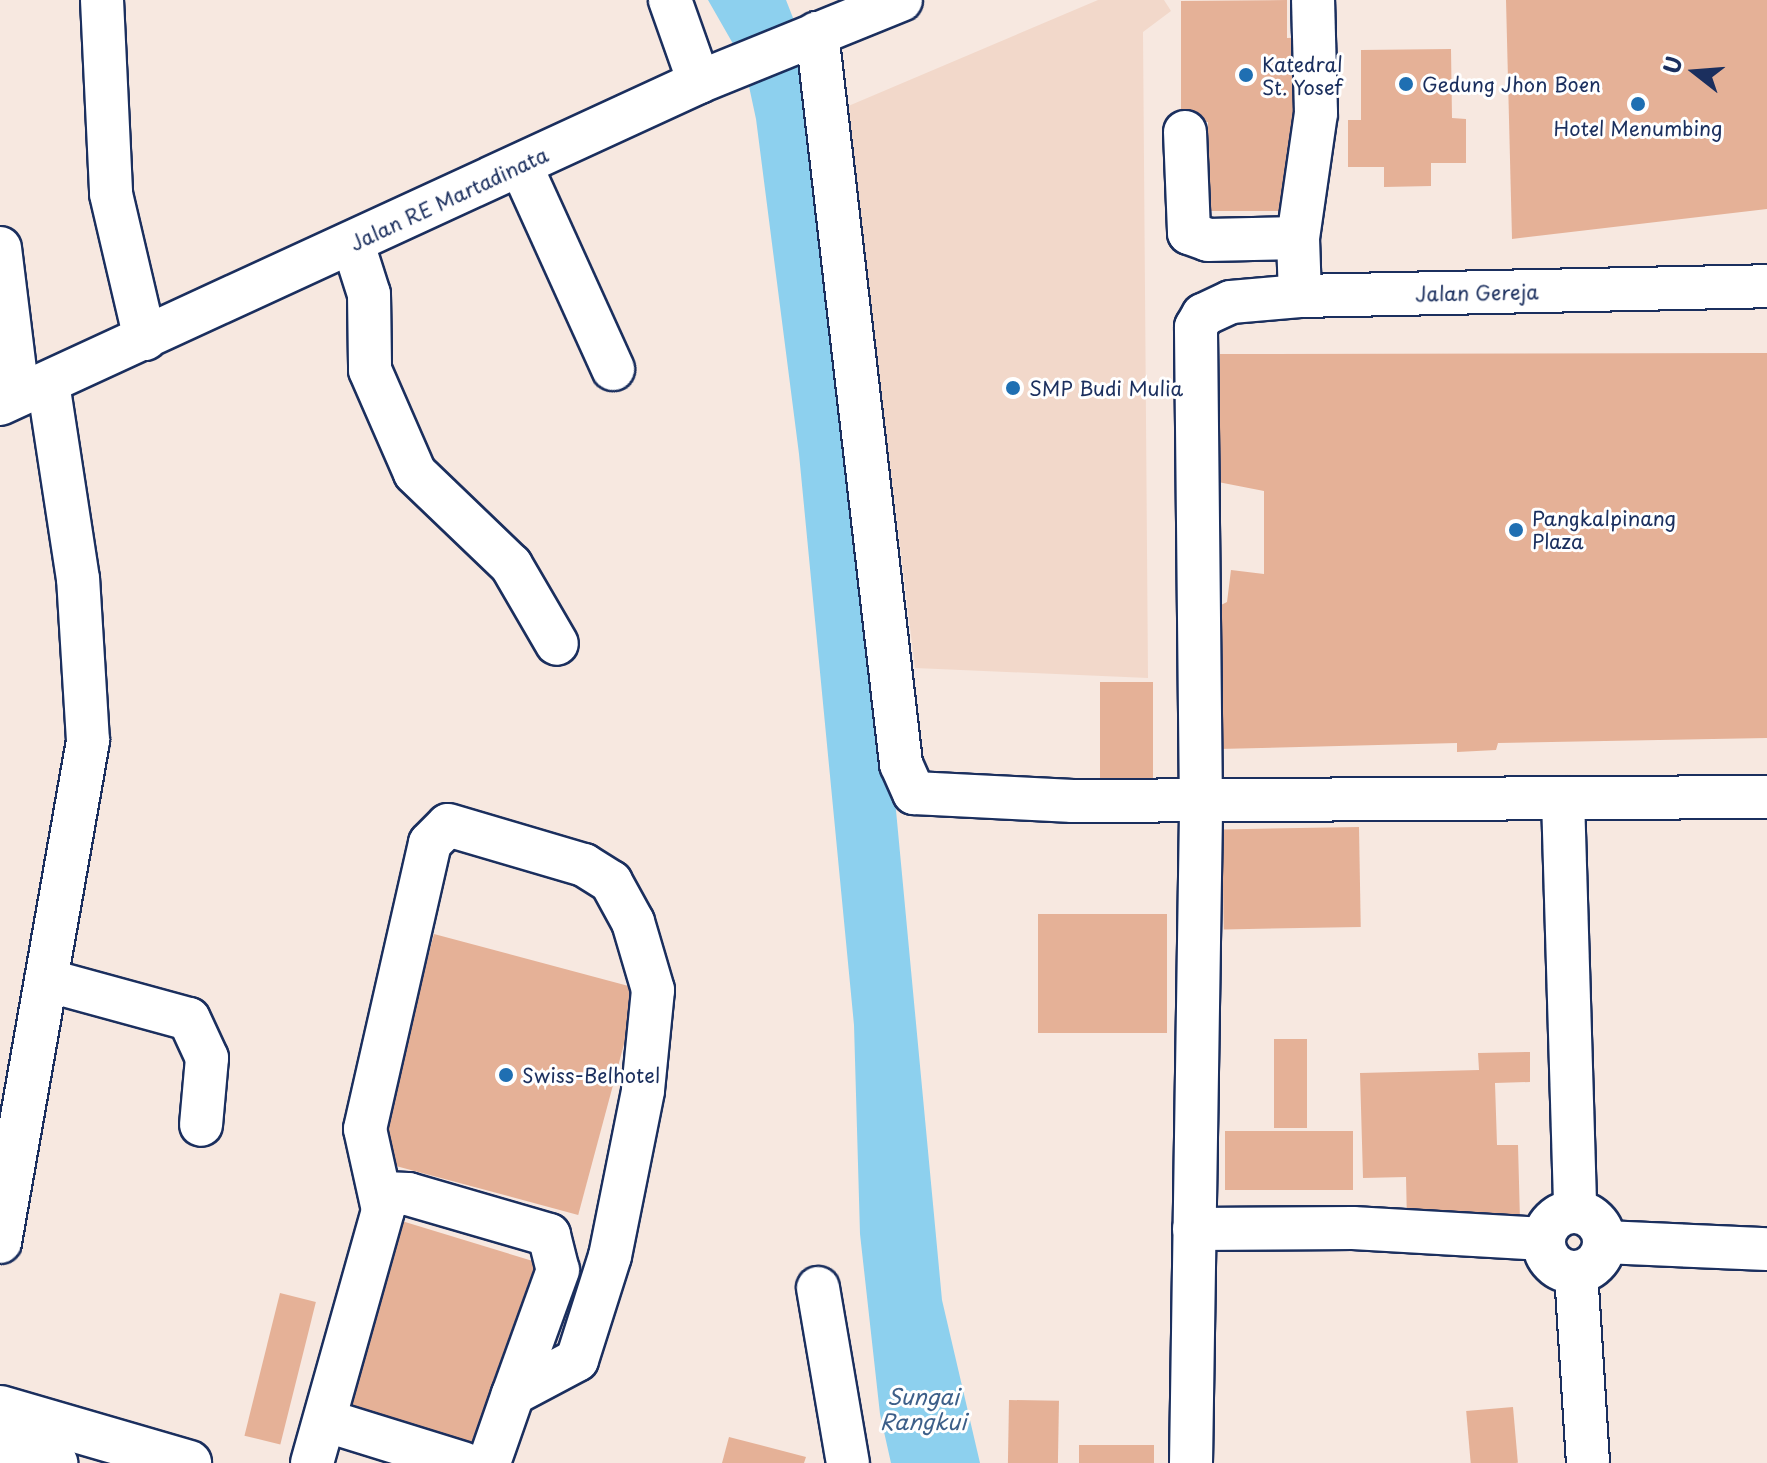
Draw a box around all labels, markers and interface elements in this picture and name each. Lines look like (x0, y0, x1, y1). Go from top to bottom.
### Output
north arrow (1655, 32, 1735, 112)
place label: Katedral St. Yosef (1262, 52, 1343, 99)
text: U (1653, 52, 1690, 78)
marker: Katedral St. Yosef (1237, 66, 1255, 84)
place label: Gedung Jhon Boen (1422, 72, 1602, 96)
marker: Gedung Jhon Boen (1397, 75, 1415, 93)
marker: Hotel Menumbing (1629, 95, 1647, 113)
place label: Hotel Menumbing (1553, 116, 1723, 140)
street label: Jalan RE Martadinata (346, 142, 552, 256)
street label: Jalan Gereja (1414, 280, 1540, 306)
place label: SMP Budi Mulia (1029, 376, 1183, 400)
marker: SMP Budi Mulia (1004, 379, 1022, 397)
place label: Pangkalpinang Plaza (1532, 506, 1676, 553)
marker: Pangkalpinang Plaza (1507, 521, 1525, 539)
place label: Swiss-Belhotel (522, 1063, 660, 1087)
marker: Swiss-Belhotel (497, 1066, 515, 1084)
water label: Sungai Rangkui (880, 1382, 966, 1434)

